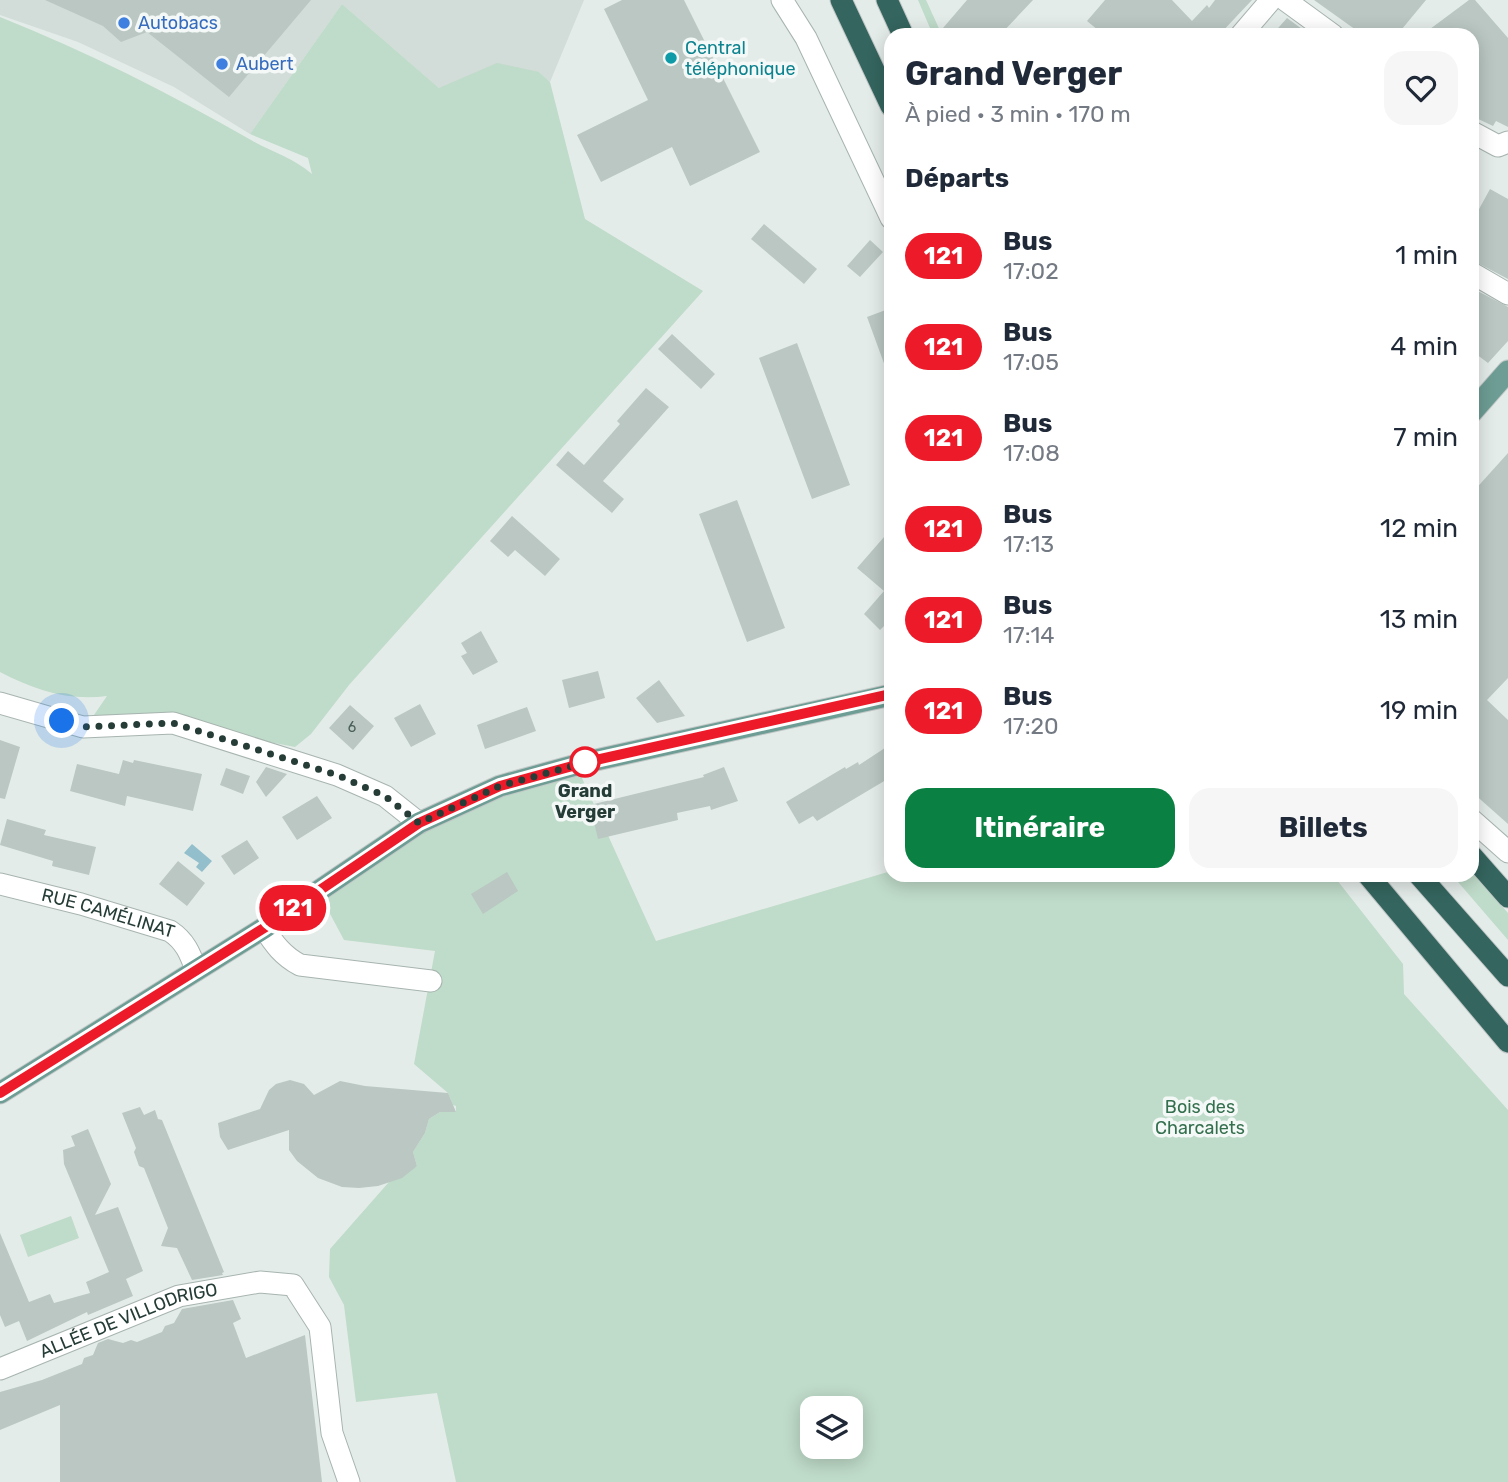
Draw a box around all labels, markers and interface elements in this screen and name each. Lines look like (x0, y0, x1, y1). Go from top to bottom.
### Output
place label: Autobacs (138, 12, 218, 34)
marker: Autobacs (116, 15, 132, 31)
place label: Central téléphonique (685, 37, 796, 80)
marker: Central téléphonique (663, 50, 679, 66)
button: heart (1384, 51, 1458, 125)
place label: Aubert (236, 53, 293, 75)
text: Grand Verger (905, 54, 1122, 93)
marker: Aubert (214, 56, 230, 72)
text: À pied · 3 min · 170 m (905, 100, 1131, 128)
text: Départs (905, 163, 1009, 194)
text: Bus (1003, 226, 1052, 257)
text: 1 min (1395, 240, 1458, 271)
text: 121 (924, 242, 963, 270)
text: 17:02 (1003, 257, 1059, 285)
text: Bus (1003, 317, 1052, 348)
text: 4 min (1390, 331, 1458, 362)
text: 121 (924, 333, 963, 361)
text: 17:05 (1003, 348, 1059, 376)
text: Bus (1003, 408, 1052, 439)
text: 7 min (1393, 422, 1458, 453)
text: 121 (924, 424, 963, 452)
text: 17:08 (1003, 439, 1060, 467)
text: Bus (1003, 499, 1052, 530)
text: 12 min (1380, 513, 1458, 544)
text: 121 (924, 515, 963, 543)
text: 17:13 (1003, 530, 1054, 558)
text: Bus (1003, 590, 1052, 621)
text: 13 min (1380, 604, 1458, 635)
text: 121 (924, 606, 963, 634)
text: 17:14 (1003, 621, 1055, 649)
text: Bus (1003, 681, 1052, 712)
text: 19 min (1380, 695, 1458, 726)
text: 121 (924, 697, 963, 725)
your location (44, 703, 79, 738)
text: 17:20 (1003, 712, 1059, 740)
house number: 6 (348, 719, 356, 736)
marker: Grand Verger (570, 747, 600, 777)
place label: Grand Verger (555, 780, 615, 823)
button: Itinéraire (905, 788, 1175, 868)
button: Billets (1189, 788, 1458, 868)
street label: RUE CAMÉLINAT (39, 884, 177, 943)
line badge: 121 (253, 885, 333, 931)
text: 121 (273, 894, 313, 922)
park label: Bois des Charcalets (1155, 1096, 1245, 1139)
street label: ALLÉE DE VILLODRIGO (36, 1279, 219, 1363)
map controls (800, 1396, 863, 1459)
button: layers (800, 1396, 863, 1459)

